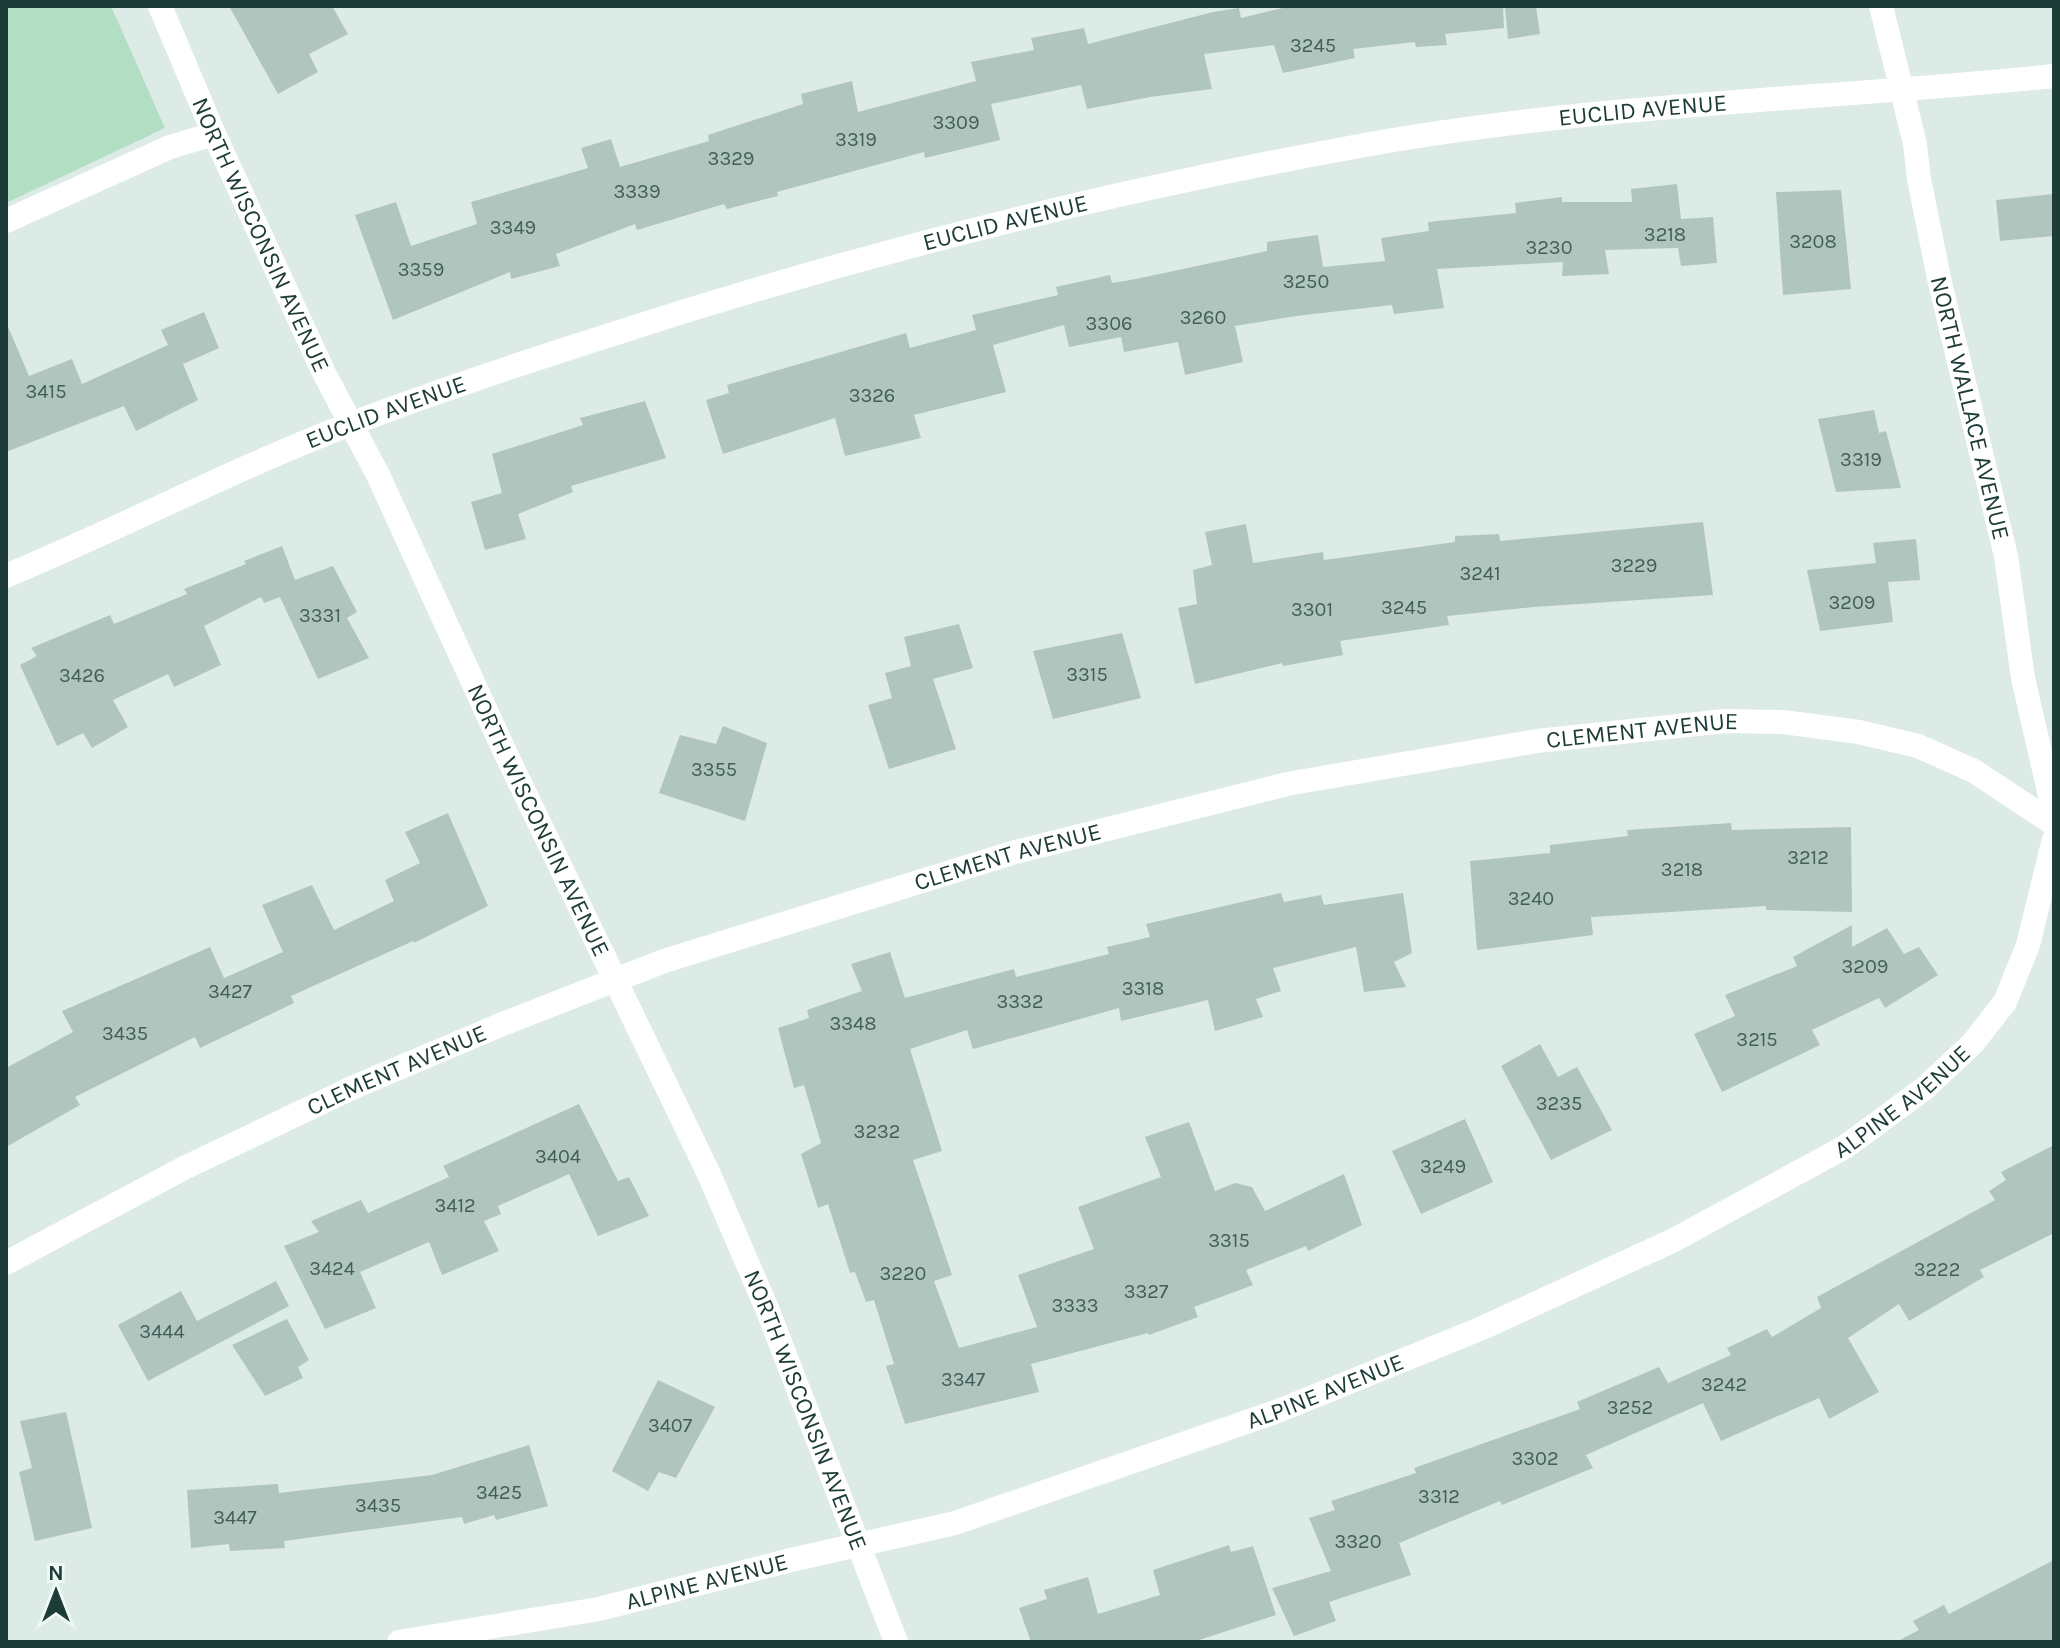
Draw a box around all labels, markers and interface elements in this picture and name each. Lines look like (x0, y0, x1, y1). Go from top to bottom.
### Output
house number: 3245 (1290, 34, 1336, 57)
street label: EUCLID AVENUE (1557, 89, 1728, 132)
street label: NORTH WISCONSIN AVENUE (186, 93, 336, 377)
house number: 3309 (932, 111, 980, 134)
house number: 3319 (835, 128, 877, 151)
house number: 3329 (708, 147, 754, 170)
house number: 3339 (613, 180, 661, 203)
street label: EUCLID AVENUE (920, 189, 1091, 256)
house number: 3349 (490, 216, 536, 239)
house number: 3218 (1644, 223, 1686, 246)
house number: 3208 (1789, 230, 1837, 253)
house number: 3230 (1525, 236, 1573, 259)
house number: 3359 (398, 258, 444, 281)
house number: 3250 (1283, 270, 1329, 293)
street label: NORTH WALLACE AVENUE (1925, 273, 2016, 543)
house number: 3260 (1180, 306, 1226, 329)
house number: 3306 (1086, 312, 1132, 335)
street label: EUCLID AVENUE (301, 369, 470, 454)
house number: 3415 (26, 380, 66, 403)
house number: 3326 (849, 384, 895, 407)
house number: 3319 (1840, 448, 1882, 471)
house number: 3229 (1611, 554, 1657, 577)
house number: 3241 (1459, 562, 1501, 585)
house number: 3209 (1829, 591, 1875, 614)
house number: 3245 (1381, 596, 1427, 619)
house number: 3301 (1291, 598, 1333, 621)
house number: 3331 (299, 604, 341, 627)
house number: 3315 (1066, 663, 1108, 686)
house number: 3426 (59, 664, 105, 687)
street label: NORTH WISCONSIN AVENUE (462, 679, 616, 961)
street label: CLEMENT AVENUE (1545, 707, 1738, 754)
house number: 3355 (691, 758, 737, 781)
street label: CLEMENT AVENUE (911, 817, 1104, 897)
house number: 3212 (1787, 846, 1829, 869)
house number: 3218 (1661, 858, 1703, 881)
house number: 3240 (1508, 887, 1554, 910)
house number: 3209 (1842, 955, 1888, 978)
house number: 3318 (1122, 977, 1164, 1000)
house number: 3427 (208, 980, 253, 1003)
house number: 3332 (996, 990, 1044, 1013)
house number: 3348 (829, 1012, 877, 1035)
street label: CLEMENT AVENUE (302, 1018, 491, 1121)
house number: 3435 (102, 1022, 148, 1045)
house number: 3215 (1736, 1028, 1778, 1051)
street label: ALPINE AVENUE (1829, 1039, 1976, 1164)
house number: 3235 (1536, 1092, 1582, 1115)
house number: 3232 (854, 1120, 900, 1143)
house number: 3404 (535, 1145, 581, 1168)
house number: 3249 (1420, 1155, 1466, 1178)
house number: 3412 (434, 1194, 476, 1217)
house number: 3315 (1208, 1229, 1250, 1252)
house number: 3424 (309, 1257, 355, 1280)
house number: 3222 (1914, 1258, 1960, 1281)
house number: 3220 (880, 1262, 926, 1285)
street label: NORTH WISCONSIN AVENUE (738, 1266, 873, 1554)
house number: 3327 (1124, 1280, 1169, 1303)
house number: 3333 (1051, 1294, 1099, 1317)
house number: 3444 (139, 1320, 185, 1343)
street label: ALPINE AVENUE (1243, 1347, 1408, 1435)
house number: 3347 (941, 1368, 986, 1391)
house number: 3242 (1701, 1373, 1747, 1396)
house number: 3252 (1607, 1396, 1653, 1419)
house number: 3407 (648, 1414, 693, 1437)
house number: 3302 (1511, 1447, 1559, 1470)
house number: 3425 (476, 1481, 522, 1504)
house number: 3312 (1418, 1485, 1460, 1508)
house number: 3435 (355, 1494, 401, 1517)
house number: 3447 (213, 1506, 257, 1529)
house number: 3320 (1334, 1530, 1382, 1553)
street label: ALPINE AVENUE (623, 1547, 791, 1616)
north arrow (16, 1552, 96, 1632)
text: N (48, 1560, 64, 1586)

